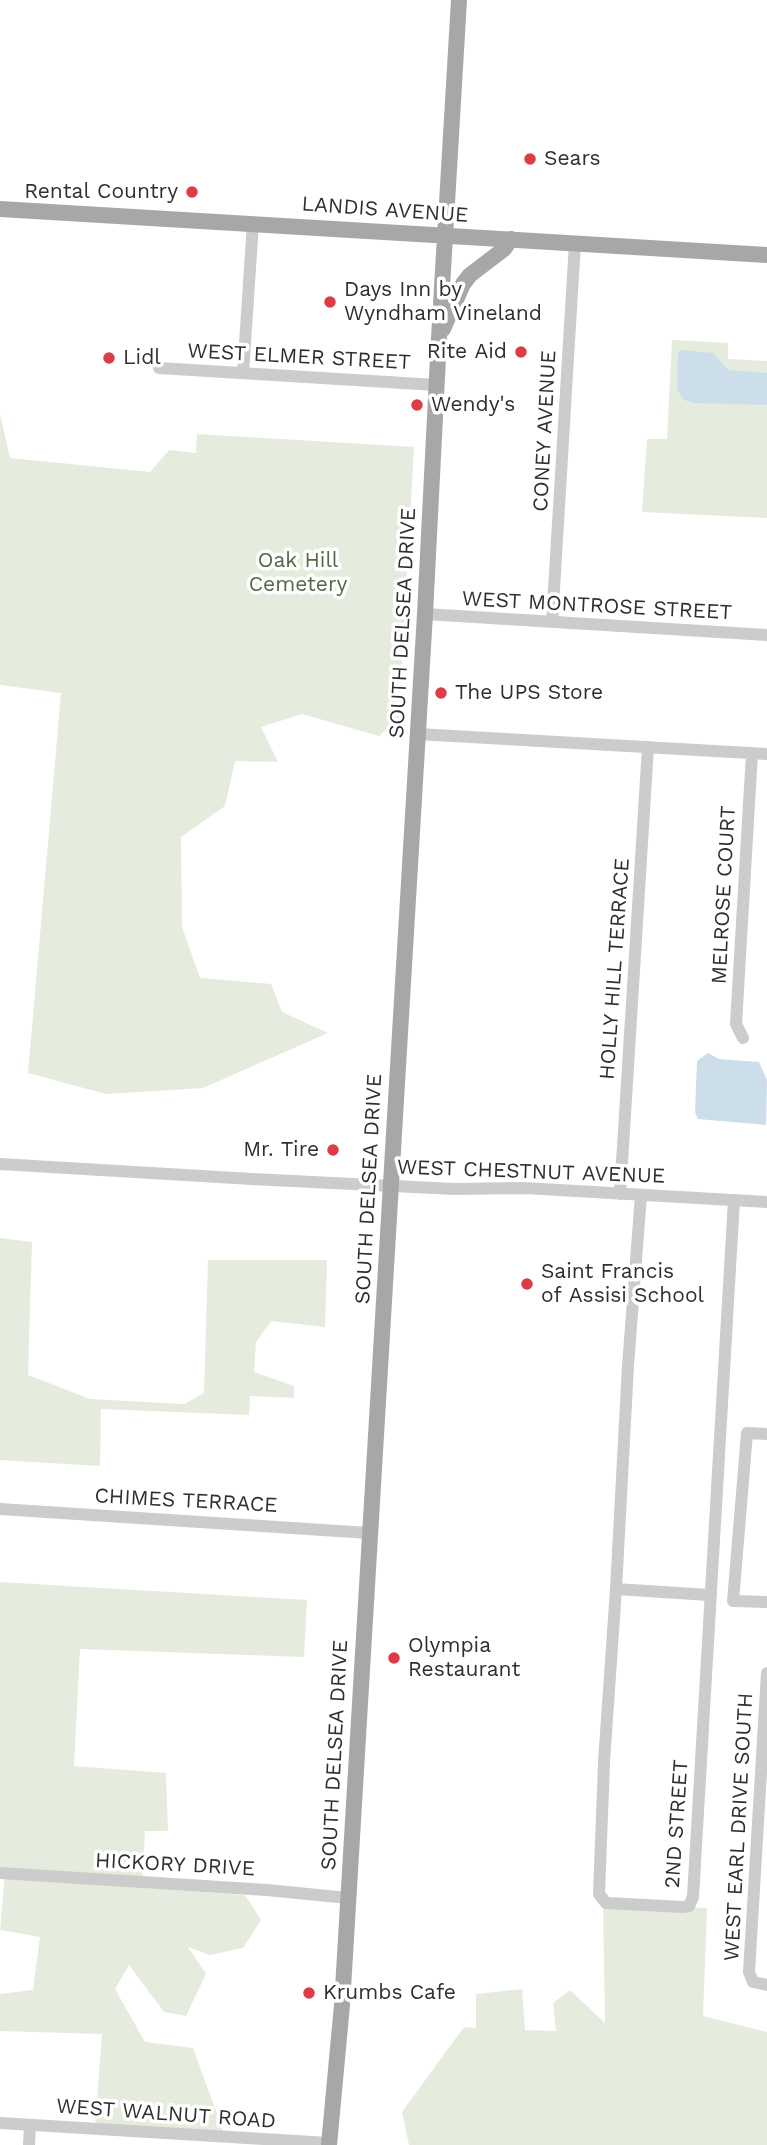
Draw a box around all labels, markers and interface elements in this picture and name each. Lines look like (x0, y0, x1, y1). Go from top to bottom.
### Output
place label: Sears (544, 146, 601, 172)
marker: Sears (522, 151, 538, 167)
place label: Rental Country (24, 179, 178, 205)
marker: Rental Country (184, 184, 200, 200)
street label: LANDIS AVENUE (301, 192, 469, 228)
place label: Days Inn by Wyndham Vineland (344, 277, 542, 327)
marker: Days Inn by Wyndham Vineland (322, 294, 338, 310)
street label: WEST ELMER STREET (187, 339, 411, 375)
place label: Rite Aid (427, 339, 507, 365)
marker: Rite Aid (513, 344, 529, 360)
place label: Lidl (123, 345, 161, 371)
marker: Lidl (101, 350, 117, 366)
street label: CONEY AVENUE (528, 350, 562, 512)
place label: Wendy's (431, 392, 515, 418)
marker: Wendy's (409, 397, 425, 413)
street label: SOUTH DELSEA DRIVE (384, 507, 422, 739)
park label: Oak Hill Cemetery (249, 548, 347, 598)
street label: WEST MONTROSE STREET (461, 586, 733, 626)
place label: The UPS Store (455, 680, 603, 706)
marker: The UPS Store (433, 685, 449, 701)
street label: MELROSE COURT (707, 805, 741, 985)
street label: HOLLY HILL TERRACE (595, 857, 635, 1081)
street label: SOUTH DELSEA DRIVE (350, 1073, 388, 1305)
place label: Mr. Tire (243, 1137, 319, 1163)
marker: Mr. Tire (325, 1142, 341, 1158)
street label: WEST CHESTNUT AVENUE (396, 1155, 666, 1189)
place label: Saint Francis of Assisi School (541, 1259, 704, 1309)
marker: Saint Francis of Assisi School (519, 1276, 535, 1292)
street label: CHIMES TERRACE (94, 1484, 278, 1518)
place label: Olympia Restaurant (408, 1633, 520, 1683)
street label: SOUTH DELSEA DRIVE (316, 1639, 354, 1871)
marker: Olympia Restaurant (386, 1650, 402, 1666)
street label: WEST EARL DRIVE SOUTH (719, 1692, 759, 1962)
street label: 2ND STREET (660, 1759, 694, 1889)
street label: HICKORY DRIVE (95, 1848, 255, 1882)
place label: Krumbs Cafe (323, 1980, 456, 2006)
marker: Krumbs Cafe (301, 1985, 317, 2001)
street label: WEST WALNUT ROAD (55, 2094, 277, 2134)

